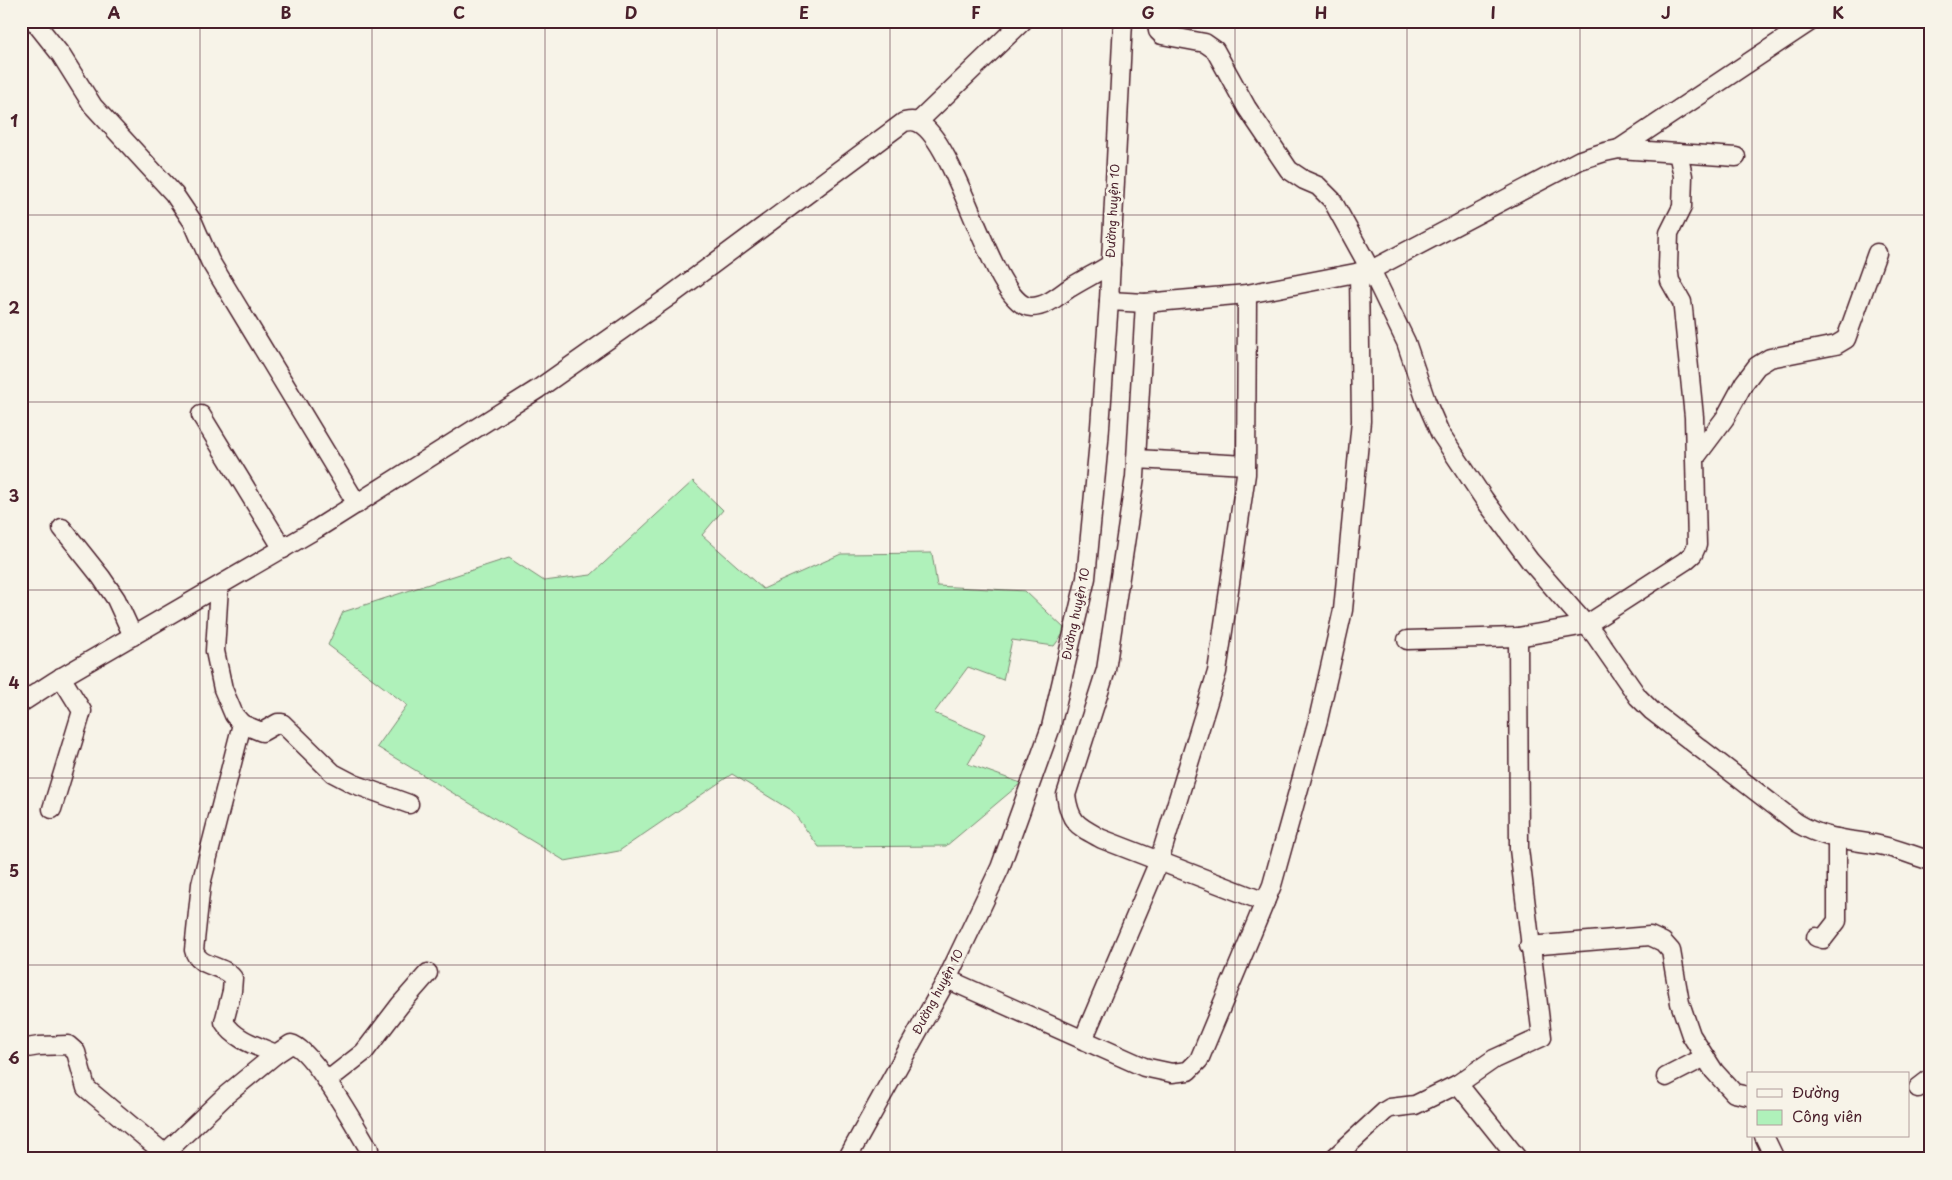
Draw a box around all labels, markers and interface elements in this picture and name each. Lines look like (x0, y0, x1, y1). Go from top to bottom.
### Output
text: A (108, 0, 121, 24)
text: B (281, 0, 292, 24)
text: C (453, 0, 465, 24)
text: D (625, 0, 637, 24)
text: E (799, 0, 809, 24)
text: F (971, 0, 981, 24)
text: G (1141, 0, 1155, 24)
text: H (1315, 0, 1327, 24)
text: I (1490, 0, 1496, 24)
text: J (1661, 0, 1671, 24)
text: K (1832, 0, 1844, 24)
text: 1 (10, 108, 18, 132)
street label: Đường huyện 10 (1101, 163, 1123, 258)
text: 2 (8, 295, 20, 319)
text: 3 (9, 483, 19, 507)
street label: Đường huyện 10 (1056, 566, 1094, 662)
text: 4 (9, 670, 20, 694)
text: 5 (9, 858, 19, 882)
street label: Đường huyện 10 (907, 946, 967, 1037)
text: 6 (8, 1045, 20, 1069)
legend (1747, 1072, 1910, 1138)
text: Đường (1792, 1080, 1840, 1103)
text: Công viên (1792, 1104, 1862, 1127)

